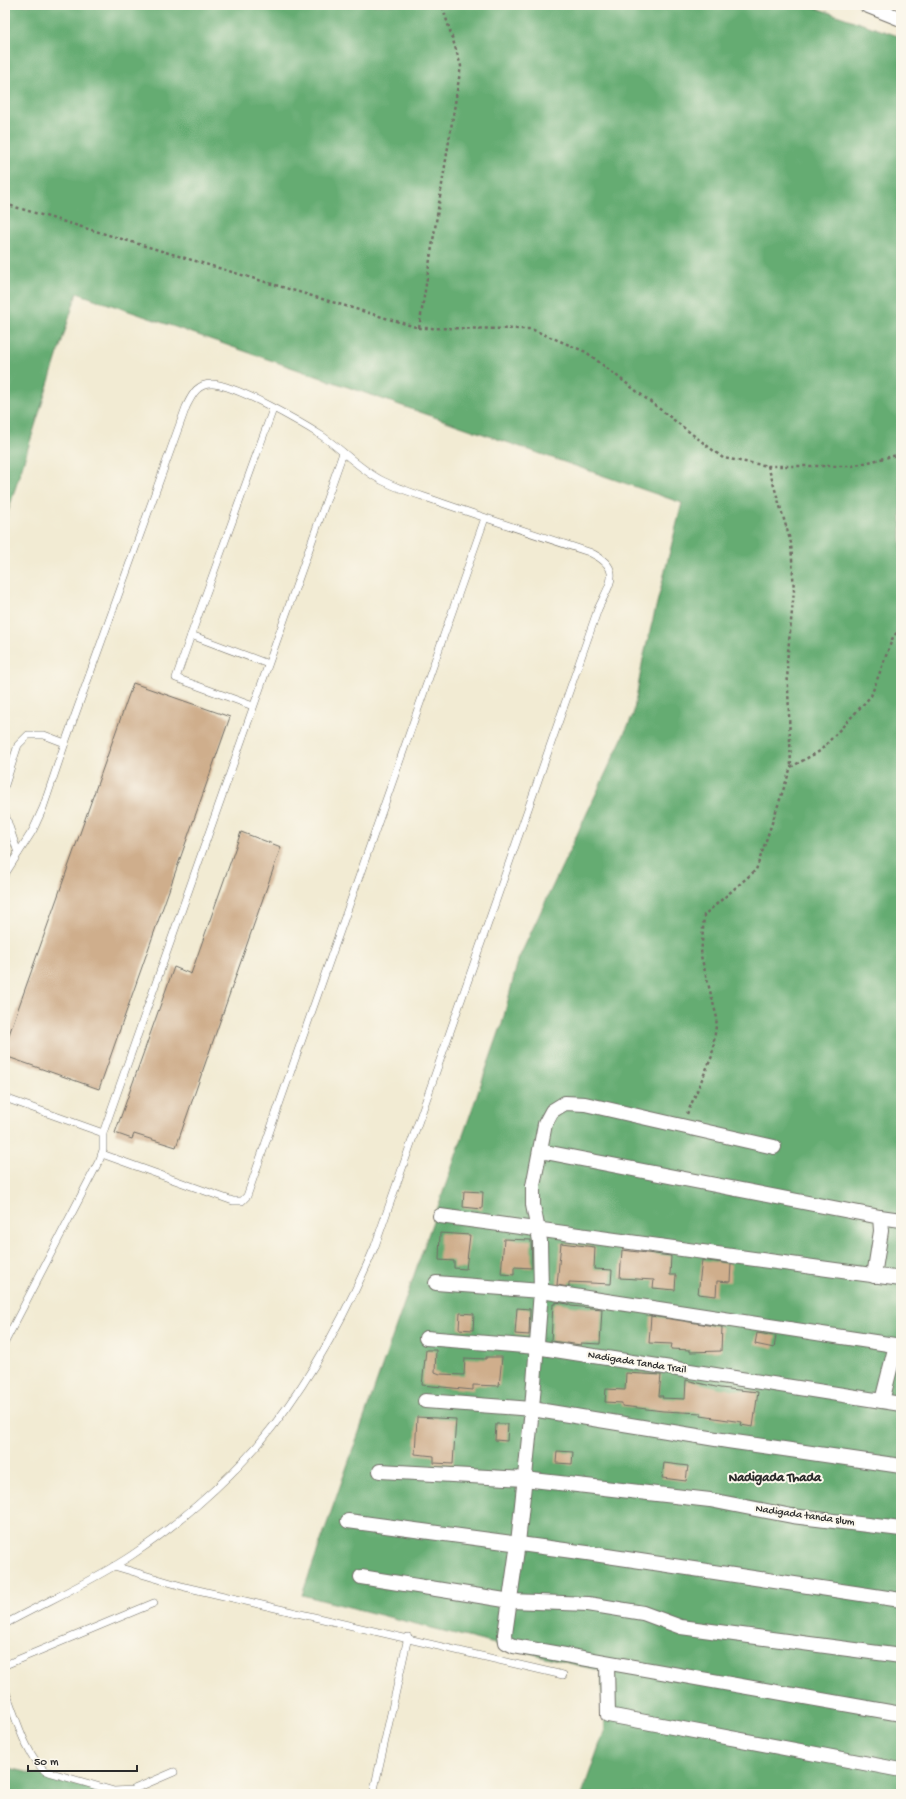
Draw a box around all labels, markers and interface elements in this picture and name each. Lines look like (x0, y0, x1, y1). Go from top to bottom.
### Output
street label: Nadigada Tanda Trail (587, 1349, 688, 1377)
district label: Nadigada Thada (729, 1471, 822, 1486)
street label: Nadigada tanda slum (755, 1503, 856, 1529)
scale bar (28, 1747, 137, 1773)
text: 50 m (34, 1756, 59, 1770)

